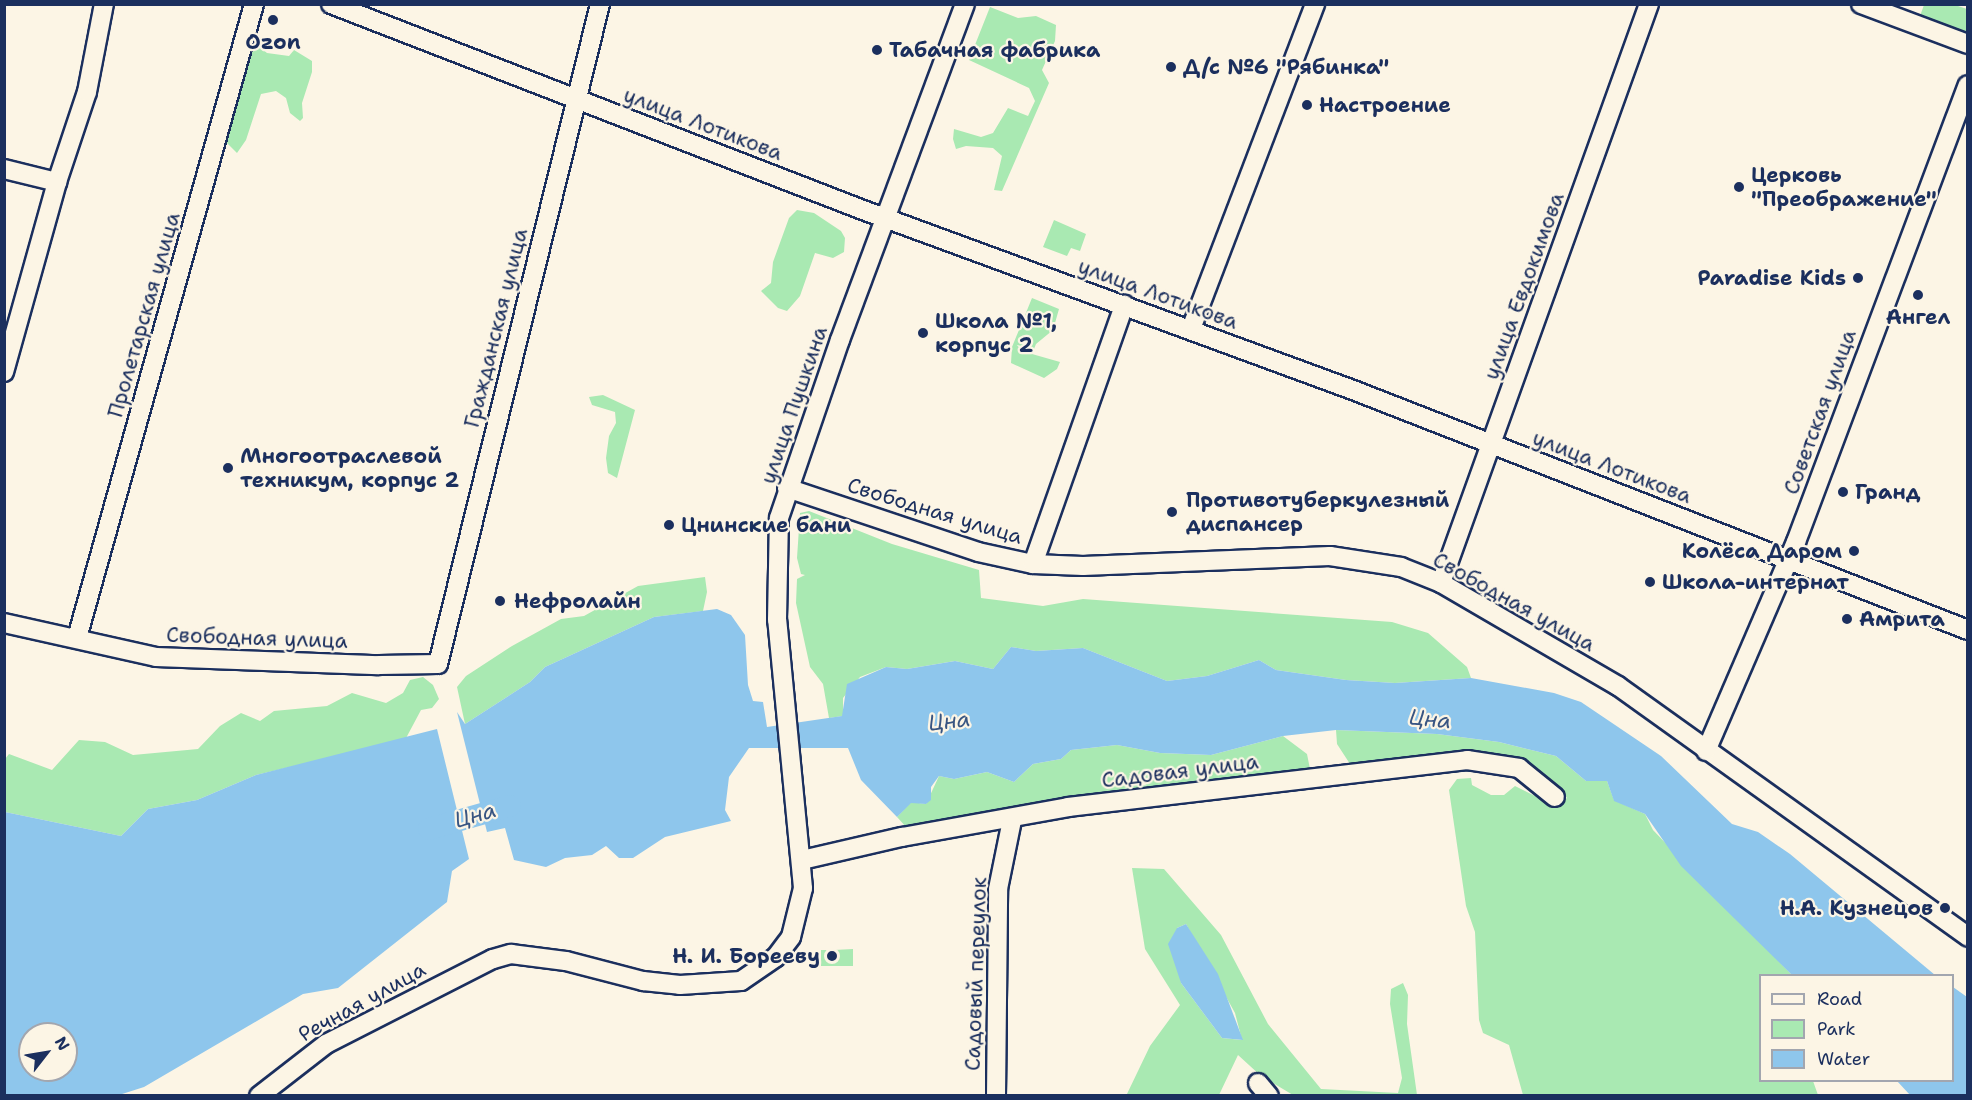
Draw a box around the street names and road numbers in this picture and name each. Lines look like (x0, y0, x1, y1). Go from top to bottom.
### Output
street label: улица Лотикова (620, 82, 786, 166)
street label: улица Евдокимова (1478, 189, 1570, 383)
street label: Пролетарская улица (103, 210, 185, 420)
street label: Гражданская улица (459, 226, 533, 430)
street label: улица Лотикова (1075, 253, 1241, 335)
street label: улица Пушкина (755, 323, 833, 487)
street label: Советская улица (1778, 326, 1862, 498)
street label: улица Лотикова (1529, 425, 1695, 509)
street label: Свободная улица (844, 472, 1026, 550)
street label: Свободная улица (1428, 547, 1600, 657)
street label: Свободная улица (166, 622, 348, 654)
street label: Садовая улица (1100, 749, 1260, 793)
street label: Садовый переулок (960, 877, 992, 1071)
street label: Речная улица (294, 957, 430, 1047)

